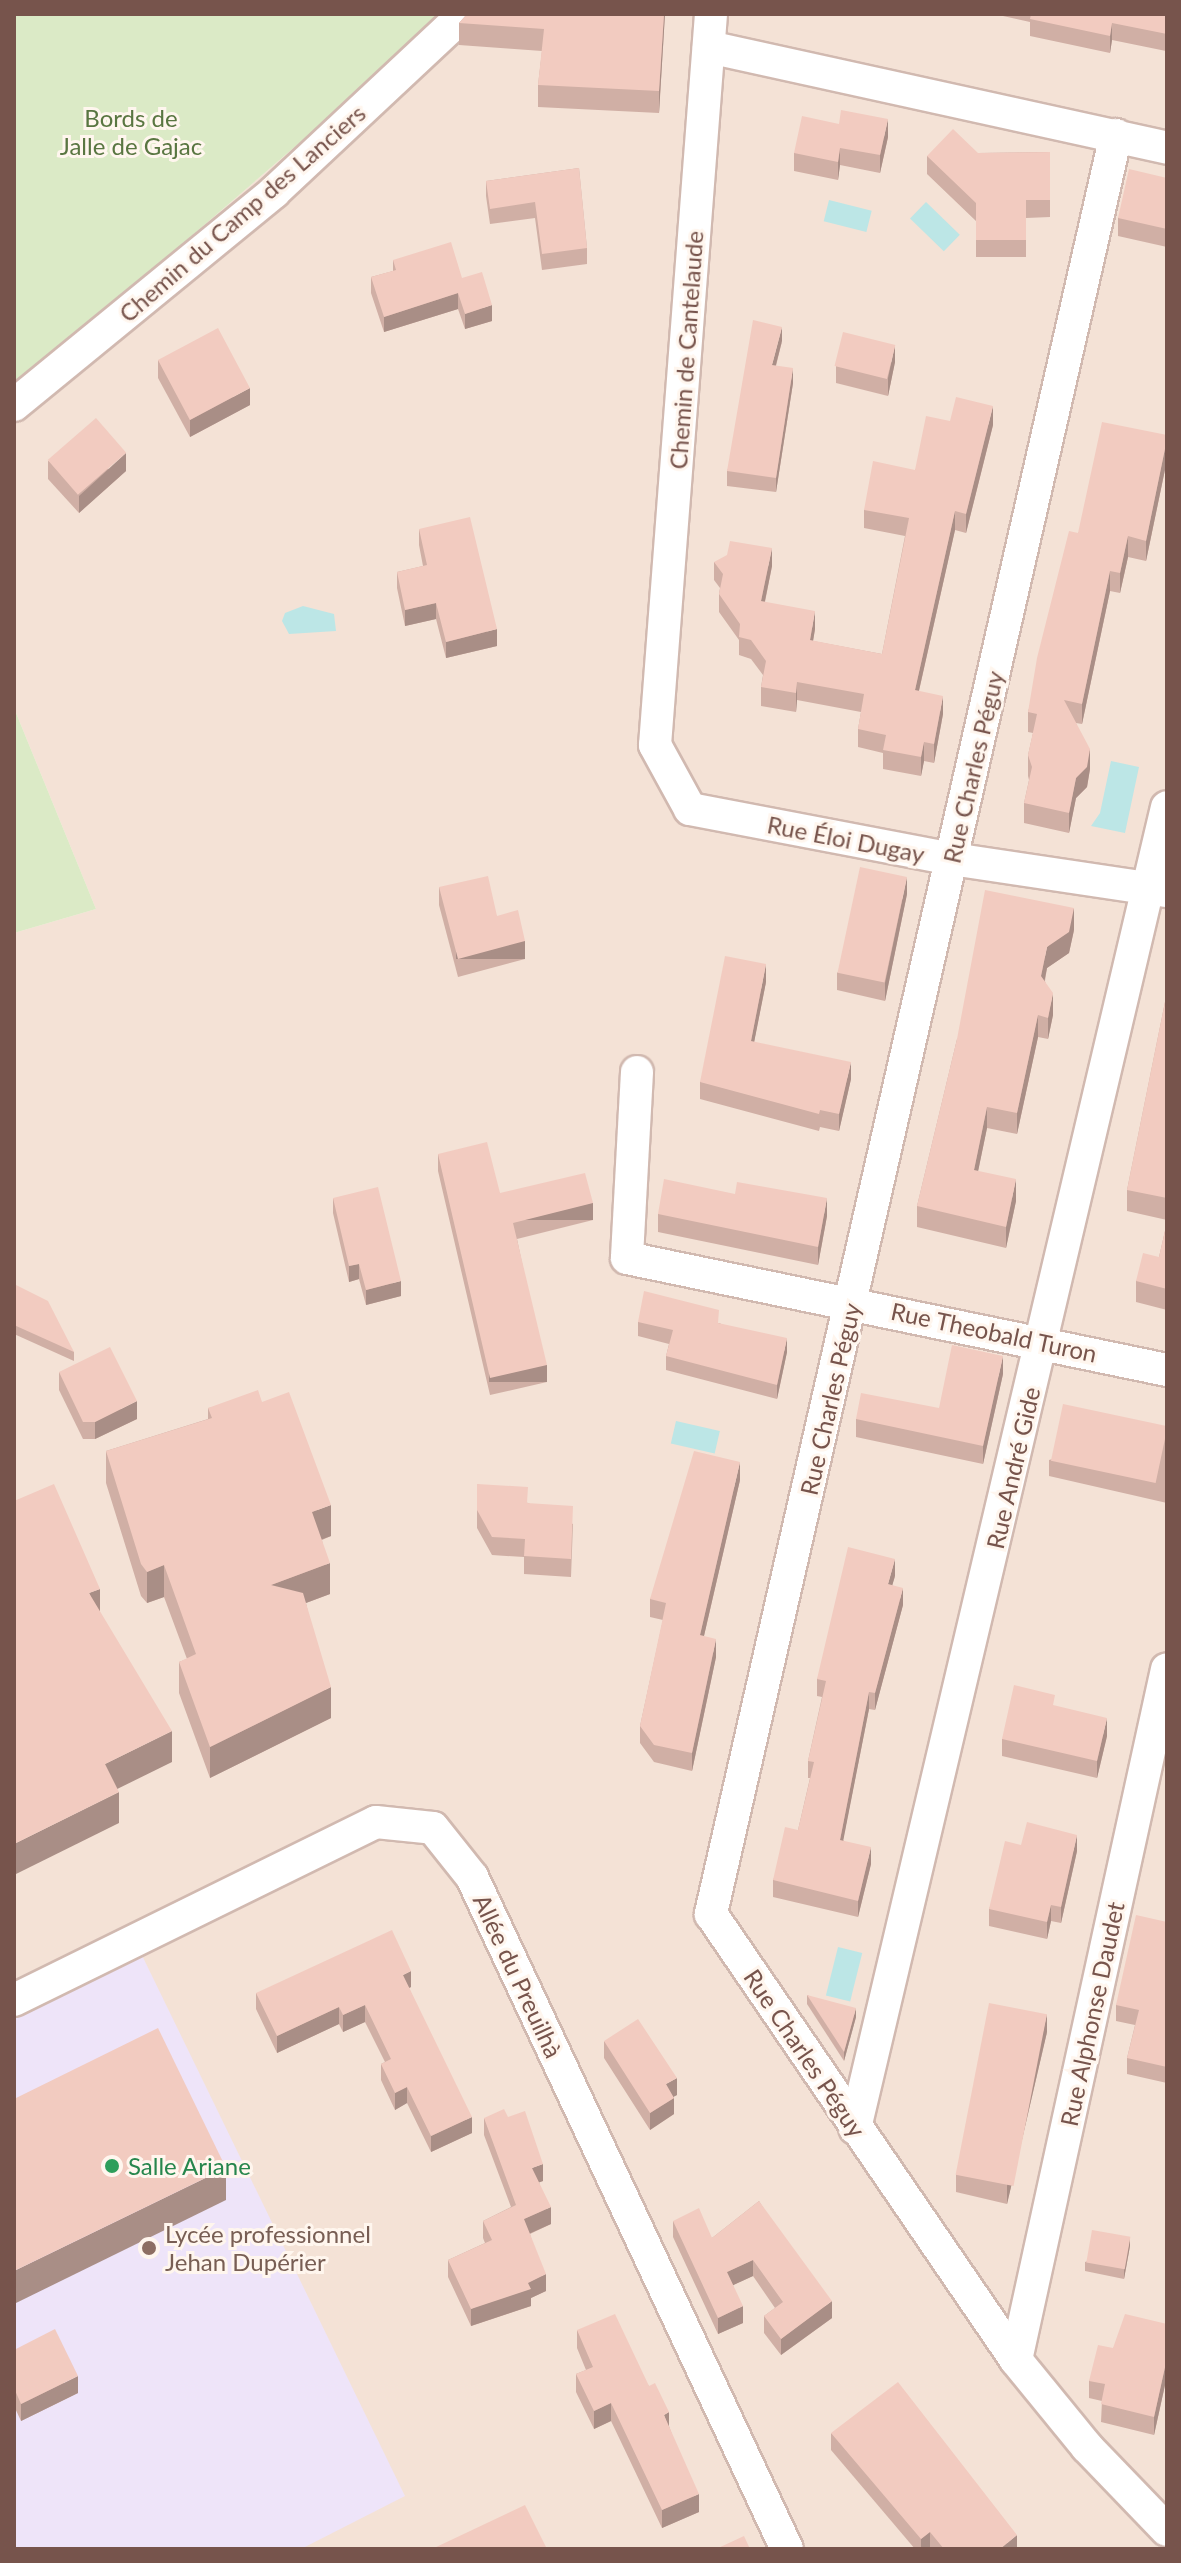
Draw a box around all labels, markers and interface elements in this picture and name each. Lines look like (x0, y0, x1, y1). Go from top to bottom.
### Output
street label: Chemin du Camp des Lanciers (113, 98, 371, 328)
park label: Bords de Jalle de Gajac (60, 104, 202, 160)
street label: Chemin de Cantelaude (663, 230, 709, 470)
street label: Rue Charles Péguy (937, 668, 1009, 866)
street label: Rue Éloi Dugay (765, 810, 927, 868)
street label: Rue Theobald Turon (888, 1296, 1100, 1368)
street label: Rue Charles Péguy (794, 1300, 866, 1498)
street label: Rue André Gide (980, 1384, 1046, 1552)
street label: Allée du Preuilhà (468, 1890, 568, 2062)
street label: Rue Alphonse Daudet (1054, 1899, 1130, 2129)
street label: Rue Charles Péguy (738, 1964, 872, 2142)
place label: Salle Ariane (128, 2152, 252, 2180)
marker: Salle Ariane (103, 2157, 121, 2175)
place label: Lycée professionnel Jehan Dupérier (165, 2220, 371, 2276)
marker: Lycée professionnel Jehan Dupérier (140, 2239, 158, 2257)

